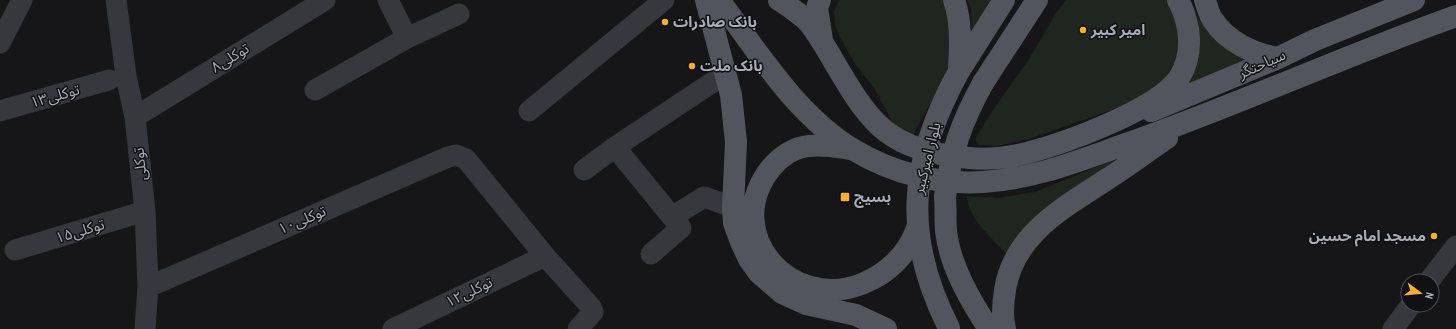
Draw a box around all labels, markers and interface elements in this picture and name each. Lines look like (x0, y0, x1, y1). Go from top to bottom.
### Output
place label: بانک صادرات (673, 12, 757, 31)
marker: بانک صادرات (660, 17, 670, 27)
place label: امیر کبیر (1090, 20, 1145, 39)
marker: امیر کبیر (1078, 25, 1088, 35)
street label: توکلی۸ (207, 38, 253, 77)
street label: سیاحتگر (1234, 45, 1289, 83)
place label: بانک ملت (700, 56, 763, 75)
marker: بانک ملت (687, 61, 697, 71)
street label: توکلی۱۳ (28, 79, 82, 112)
street label: بلوار امیرکبیر (908, 120, 945, 197)
street label: توکلی (128, 147, 151, 182)
place label: بسیج (854, 187, 891, 208)
marker: بسیج (839, 191, 851, 203)
street label: ۱۰توکلی (275, 201, 329, 238)
street label: توکلی۱۵ (53, 214, 107, 247)
place label: مسجد امام حسین (1309, 226, 1426, 247)
marker: مسجد امام حسین (1429, 231, 1439, 241)
street label: توکلی۱۲ (442, 272, 496, 311)
north arrow (1400, 273, 1440, 313)
text: N (1422, 291, 1437, 301)

